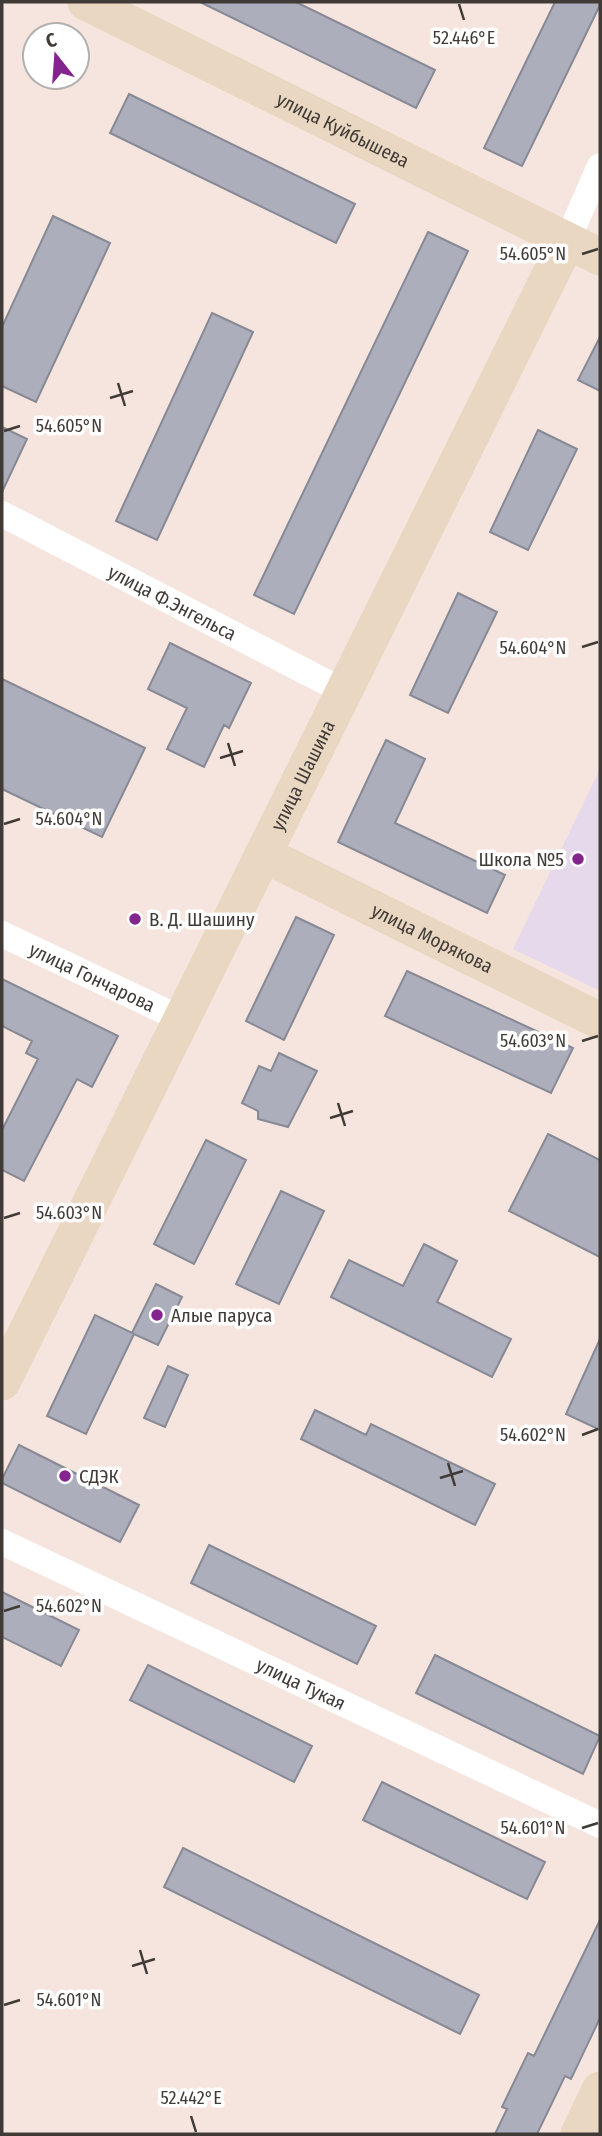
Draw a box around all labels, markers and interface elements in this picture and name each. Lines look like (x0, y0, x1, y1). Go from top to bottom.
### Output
north arrow (21, 21, 91, 91)
text: 52.446°E (433, 27, 495, 49)
text: С (43, 28, 59, 53)
street label: улица Куйбышева (273, 87, 413, 173)
text: 54.605°N (500, 243, 566, 265)
text: 54.605°N (36, 415, 102, 437)
street label: улица Ф.Энгельса (104, 560, 240, 646)
text: 54.604°N (500, 637, 567, 659)
street label: улица Шашина (266, 717, 340, 835)
text: 54.604°N (36, 808, 103, 830)
place label: Школа №5 (478, 848, 564, 871)
marker: Школа №5 (570, 851, 586, 867)
street label: улица Морякова (368, 899, 497, 978)
place label: В. Д. Шашину (149, 908, 255, 931)
marker: В. Д. Шашину (127, 911, 143, 927)
street label: улица Гончарова (25, 938, 159, 1017)
text: 54.603°N (500, 1030, 566, 1052)
text: 54.603°N (36, 1202, 102, 1224)
place label: Алые паруса (171, 1304, 272, 1327)
marker: Алые паруса (149, 1307, 165, 1323)
text: 54.602°N (500, 1424, 566, 1446)
place label: СДЭК (79, 1465, 119, 1488)
marker: СДЭК (57, 1468, 73, 1484)
text: 54.602°N (36, 1595, 102, 1617)
street label: улица Тукая (253, 1653, 349, 1715)
text: 54.601°N (501, 1817, 565, 1839)
text: 54.601°N (37, 1989, 101, 2011)
text: 52.442°E (160, 2087, 222, 2109)

